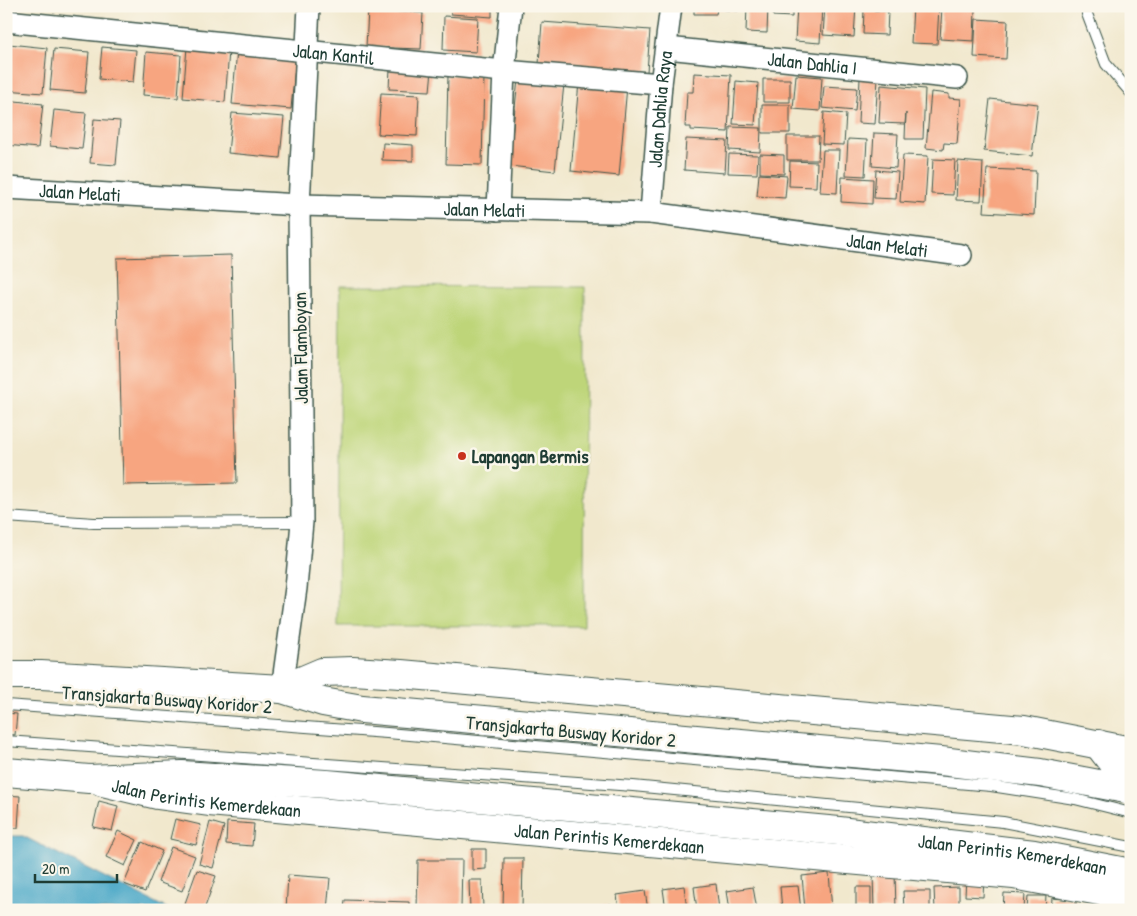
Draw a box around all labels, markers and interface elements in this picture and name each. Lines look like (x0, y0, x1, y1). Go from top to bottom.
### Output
street label: Jalan Kantil (291, 37, 376, 71)
street label: Jalan Dahlia I (766, 45, 858, 81)
street label: Jalan Dahlia Raya (642, 49, 678, 169)
street label: Jalan Melati (38, 177, 122, 208)
street label: Jalan Melati (443, 195, 526, 223)
street label: Jalan Melati (845, 227, 930, 263)
street label: Jalan Flamboyan (286, 292, 314, 404)
place label: Lapangan Bermis (472, 443, 589, 470)
marker: Lapangan Bermis (456, 450, 468, 462)
street label: Transjakarta Busway Koridor 2 (61, 679, 273, 719)
street label: Transjakarta Busway Koridor 2 (465, 709, 677, 753)
street label: Jalan Perintis Kemerdekaan (109, 772, 302, 823)
street label: Jalan Perintis Kemerdekaan (513, 817, 706, 860)
street label: Jalan Perintis Kemerdekaan (917, 827, 1109, 881)
scale bar (35, 851, 118, 883)
text: 20 m (42, 858, 69, 879)

